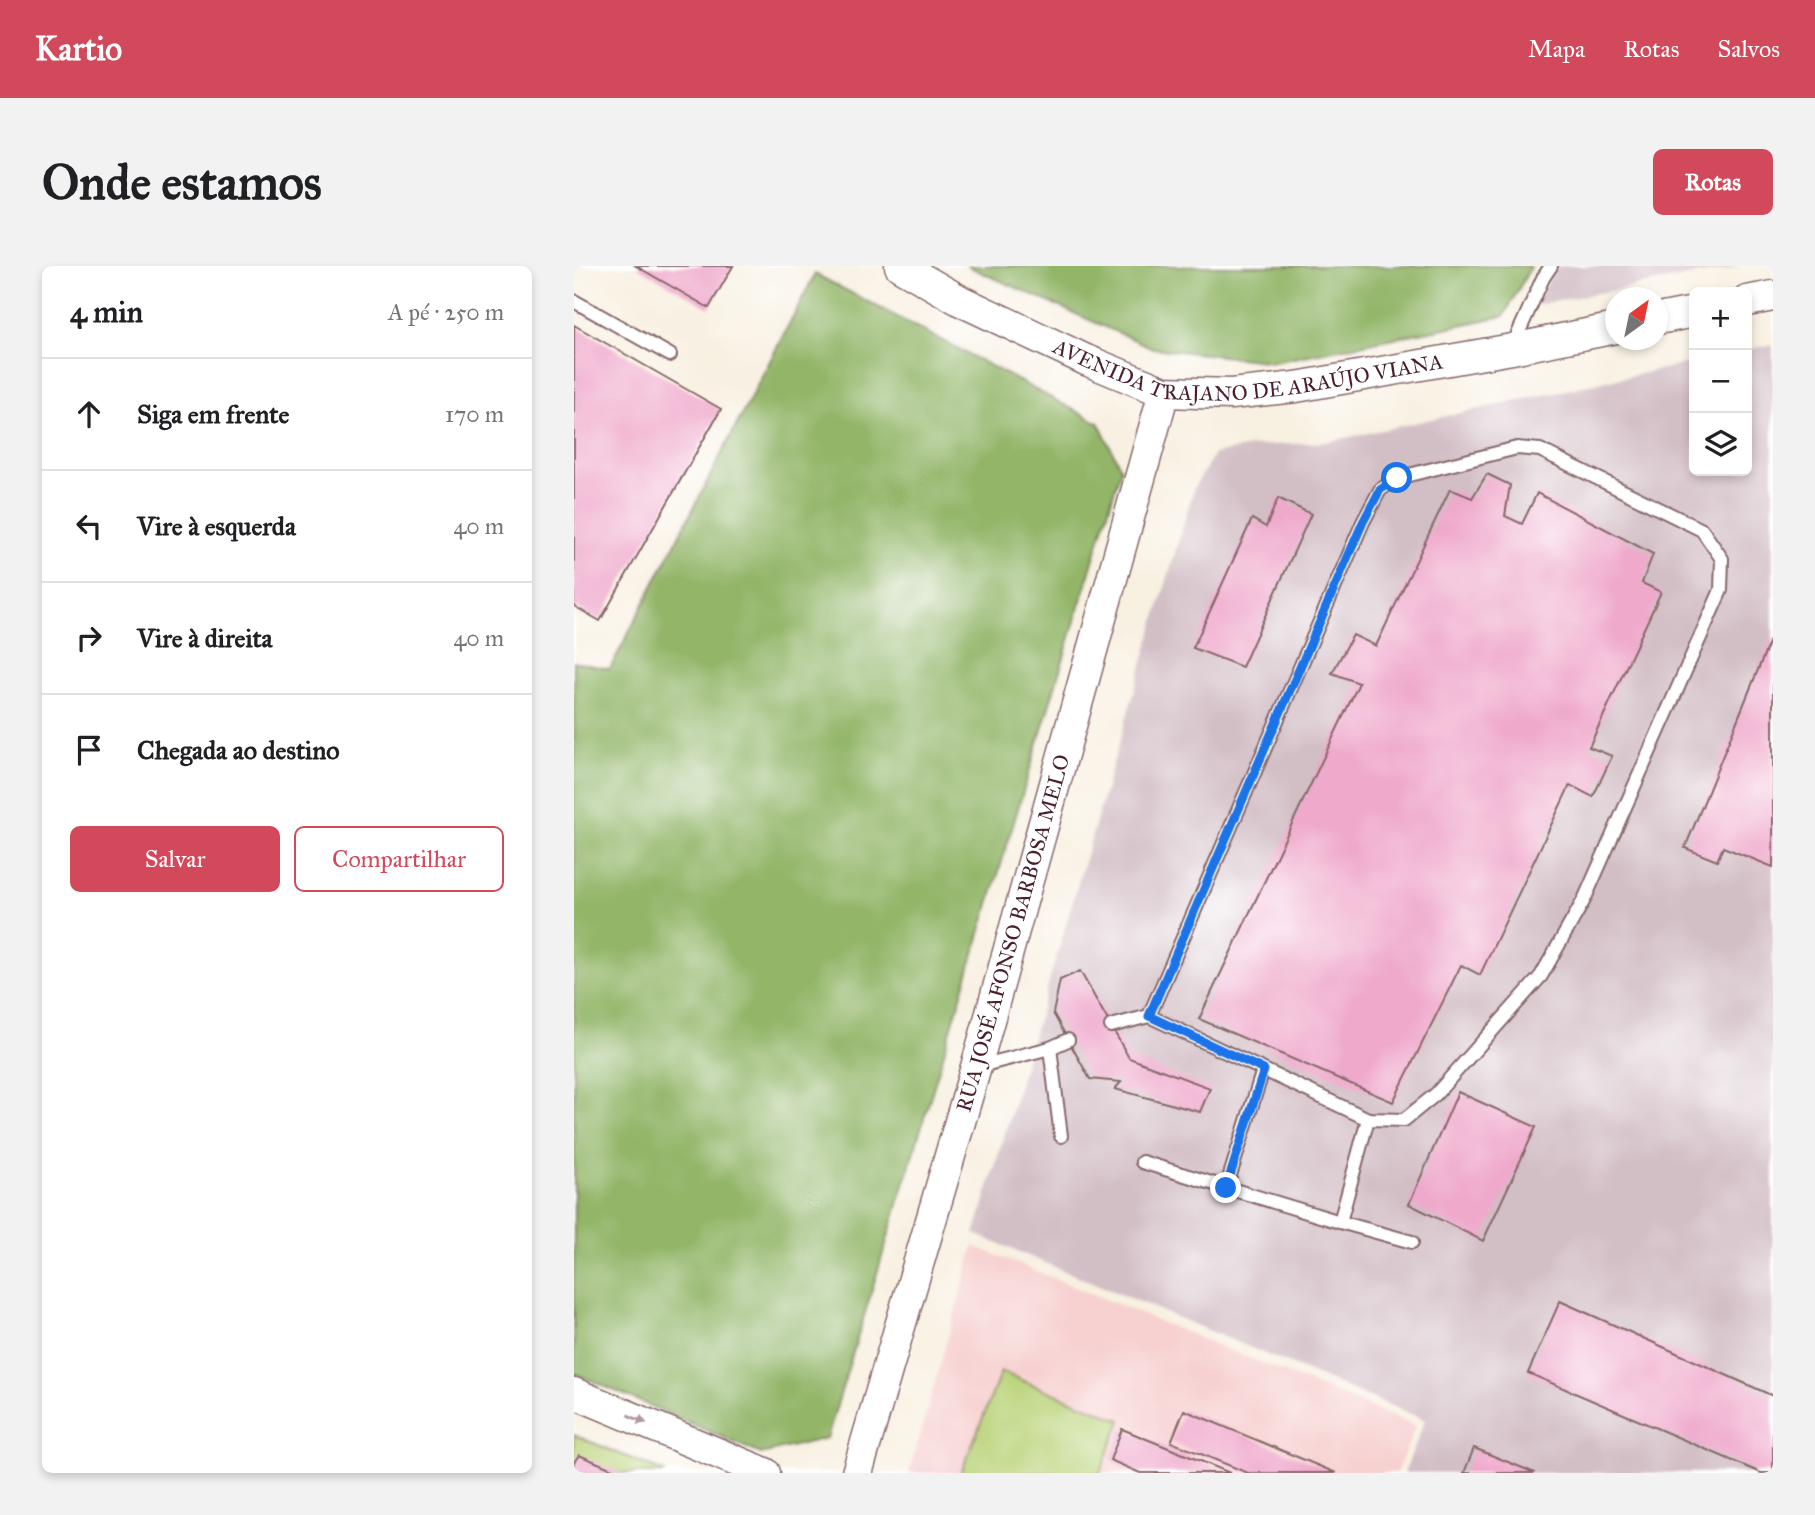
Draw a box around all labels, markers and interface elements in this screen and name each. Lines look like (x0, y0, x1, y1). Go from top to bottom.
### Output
text: Kartio (35, 29, 122, 69)
text: Mapa (1528, 34, 1585, 64)
text: Rotas (1623, 34, 1679, 64)
text: Salvos (1717, 34, 1780, 64)
button: Rotas (1653, 149, 1773, 215)
text: Onde estamos (42, 153, 322, 212)
north arrow (1605, 287, 1668, 350)
map controls (1689, 287, 1752, 476)
button: + (1689, 287, 1752, 350)
text: 4 min (70, 294, 143, 330)
text: A pé · 250 m (388, 298, 504, 326)
street label: AVENIDA TRAJANO DE ARAÚJO VIANA (1048, 333, 1445, 407)
button: − (1689, 350, 1752, 413)
icon: ahead (70, 395, 108, 433)
text: Siga em frente (137, 398, 289, 430)
text: 170 m (445, 400, 504, 428)
button: layers (1689, 413, 1752, 476)
route start (1381, 462, 1412, 493)
icon: left (70, 507, 108, 545)
text: Vire à esquerda (137, 510, 296, 542)
text: 40 m (454, 512, 504, 540)
icon: right (70, 619, 108, 657)
text: Vire à direita (137, 622, 273, 654)
text: 40 m (454, 624, 504, 652)
icon: arrive (70, 731, 108, 769)
text: Chegada ao destino (137, 734, 340, 766)
street label: RUA JOSÉ AFONSO BARBOSA MELO (951, 751, 1075, 1115)
button: Salvar (70, 826, 280, 892)
button: Compartilhar (294, 826, 504, 892)
route end (1210, 1172, 1241, 1203)
one-way arrow (627, 1413, 647, 1425)

